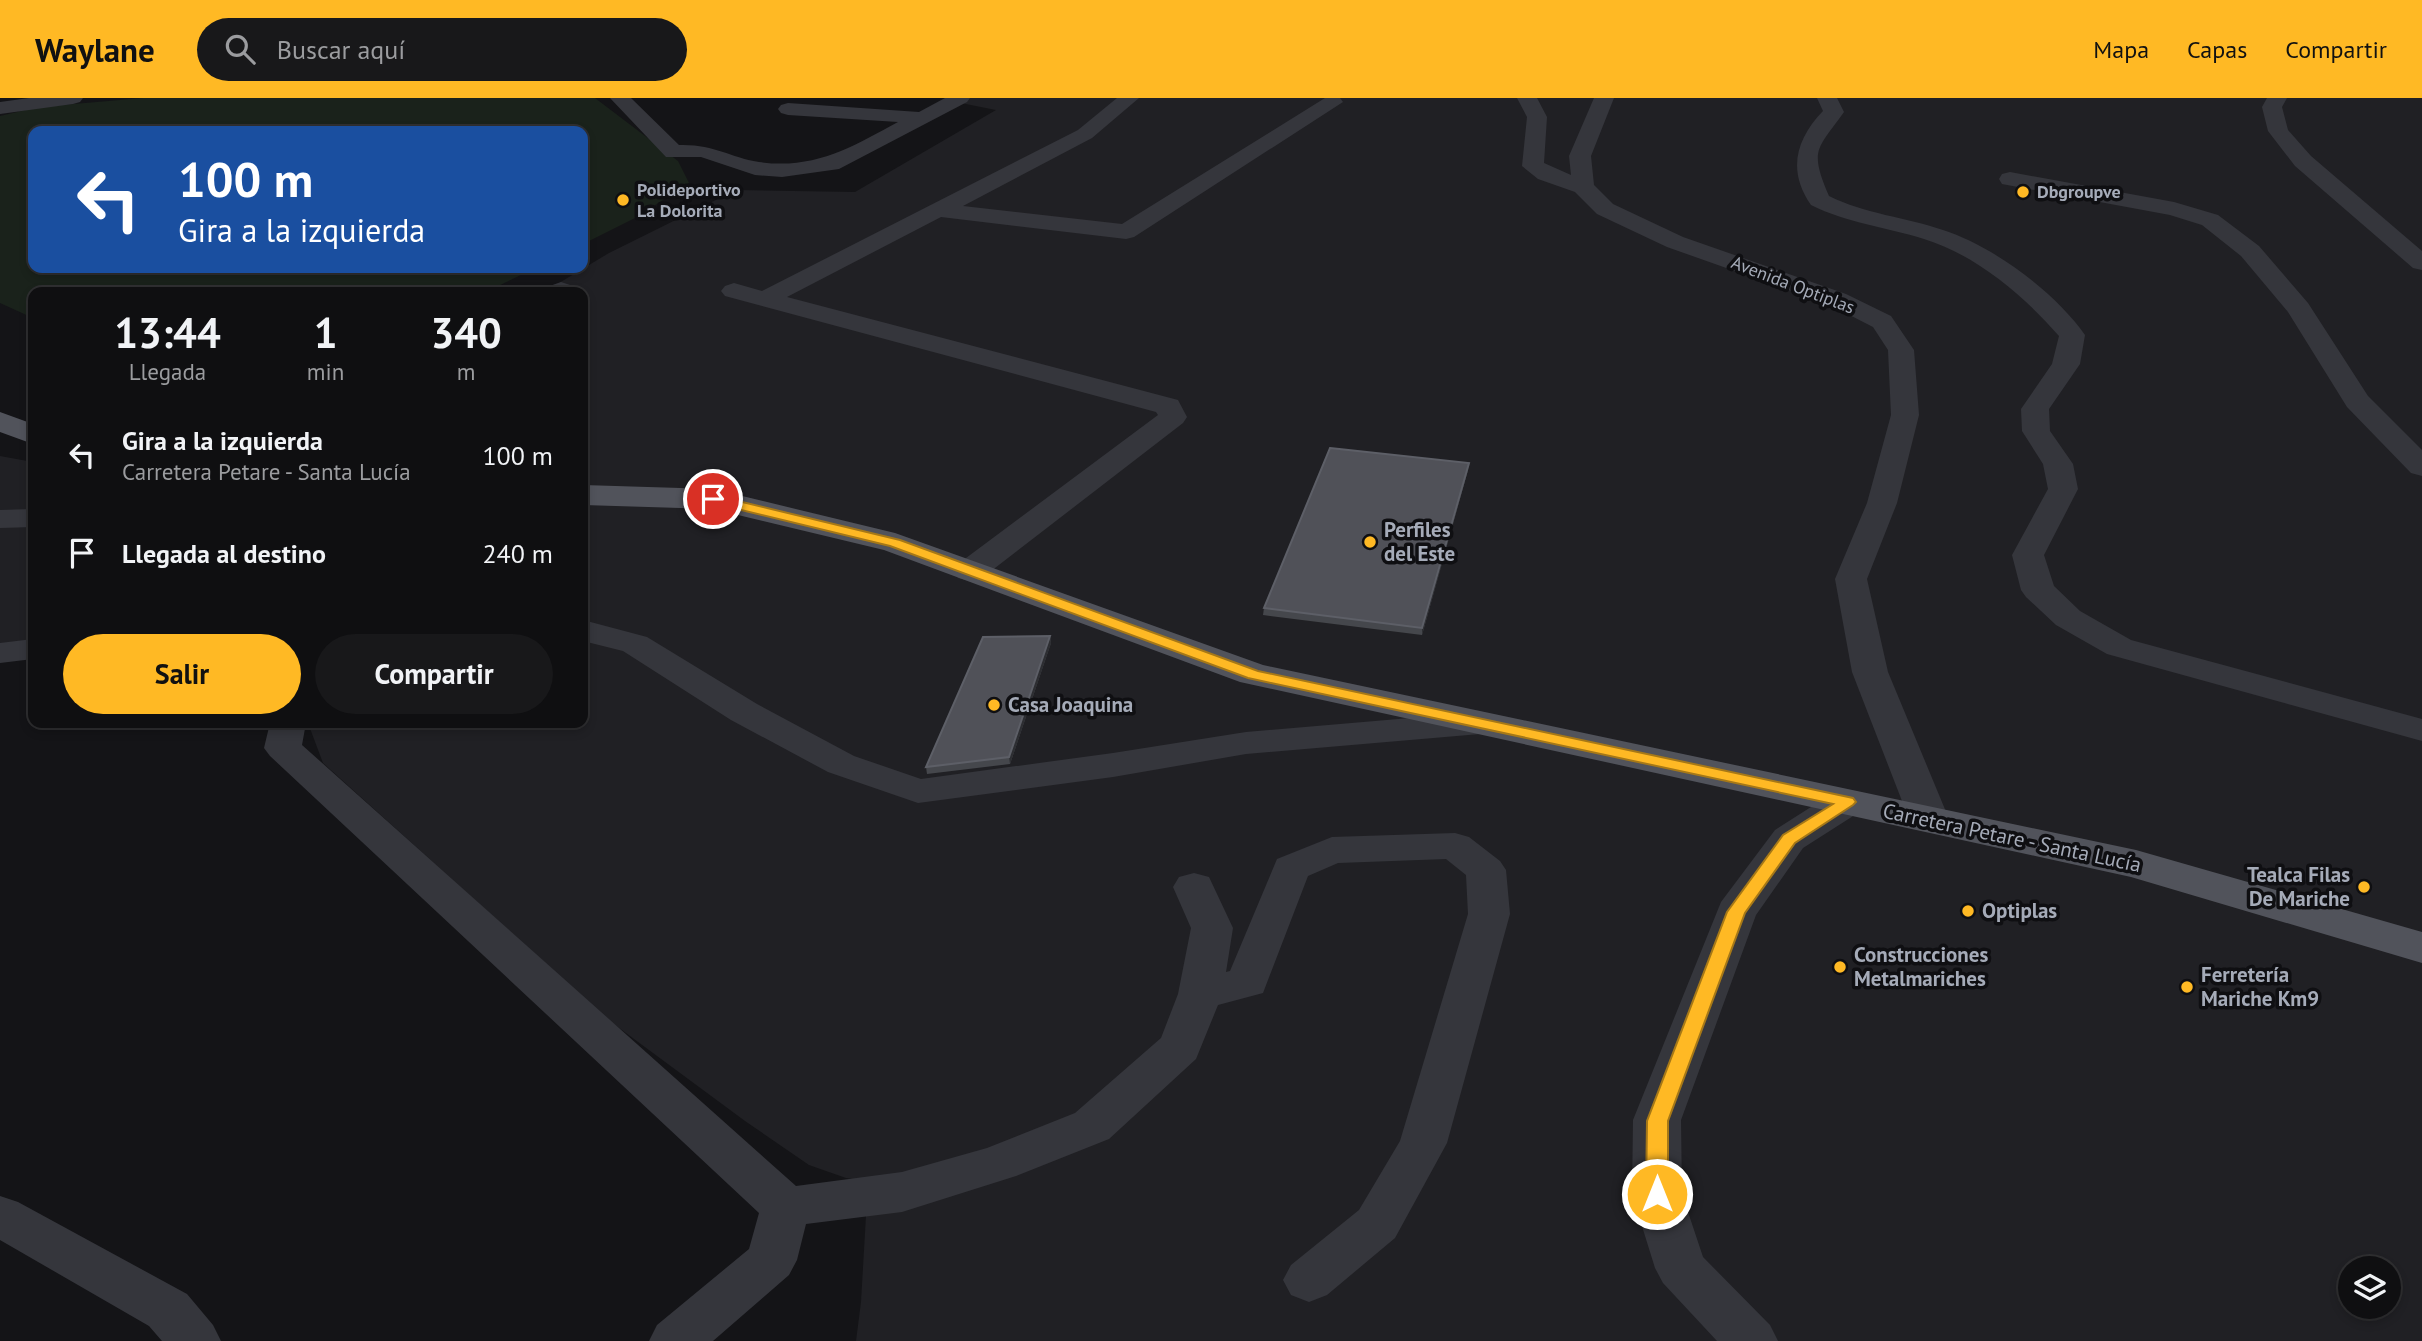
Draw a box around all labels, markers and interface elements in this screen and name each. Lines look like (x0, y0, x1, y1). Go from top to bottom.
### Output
search box (197, 18, 687, 81)
text: Waylane (35, 28, 155, 71)
icon: search (221, 30, 259, 68)
text: Buscar aquí (277, 33, 405, 66)
text: Mapa (2093, 34, 2149, 65)
text: Capas (2187, 34, 2247, 65)
text: Compartir (2285, 34, 2387, 65)
text: 100 m (178, 147, 313, 211)
icon: left (63, 154, 154, 245)
place label: Polideportivo La Dolorita (637, 178, 741, 222)
place label: Dbgroupve (2037, 180, 2121, 203)
marker: Dbgroupve (2015, 184, 2031, 200)
marker: Polideportivo La Dolorita (615, 192, 631, 208)
text: Gira a la izquierda (178, 209, 425, 251)
street label: Avenida Optiplas (1728, 250, 1858, 319)
text: 13:44 (114, 305, 221, 360)
text: 1 (314, 305, 337, 360)
text: 340 (430, 305, 502, 360)
text: Llegada (129, 357, 206, 386)
text: min (307, 357, 344, 386)
text: m (457, 357, 475, 386)
text: Gira a la izquierda (122, 424, 323, 457)
icon: left (63, 436, 101, 474)
text: 100 m (482, 439, 553, 472)
text: Carretera Petare - Santa Lucía (122, 457, 411, 486)
pin (683, 469, 743, 529)
icon: arrive (694, 480, 732, 518)
place label: Perfiles del Este (1384, 516, 1455, 567)
icon: arrive (63, 534, 101, 572)
marker: Perfiles del Este (1362, 534, 1378, 550)
text: Llegada al destino (122, 537, 326, 570)
text: 240 m (482, 537, 553, 570)
button: Salir (63, 634, 301, 714)
button: Compartir (315, 634, 553, 714)
place label: Casa Joaquina (1008, 691, 1133, 718)
marker: Casa Joaquina (986, 697, 1002, 713)
street label: Carretera Petare - Santa Lucía (1880, 797, 2144, 878)
place label: Tealca Filas De Mariche (2247, 861, 2350, 912)
marker: Tealca Filas De Mariche (2356, 879, 2372, 895)
place label: Optiplas (1982, 897, 2057, 924)
marker: Optiplas (1960, 903, 1976, 919)
place label: Construcciones Metalmariches (1854, 941, 1988, 992)
marker: Construcciones Metalmariches (1832, 959, 1848, 975)
place label: Ferretería Mariche Km9 (2201, 961, 2319, 1012)
marker: Ferretería Mariche Km9 (2179, 979, 2195, 995)
position arrow (1620, 1157, 1694, 1231)
map controls (2338, 1256, 2401, 1319)
button: layers (2338, 1256, 2401, 1319)

